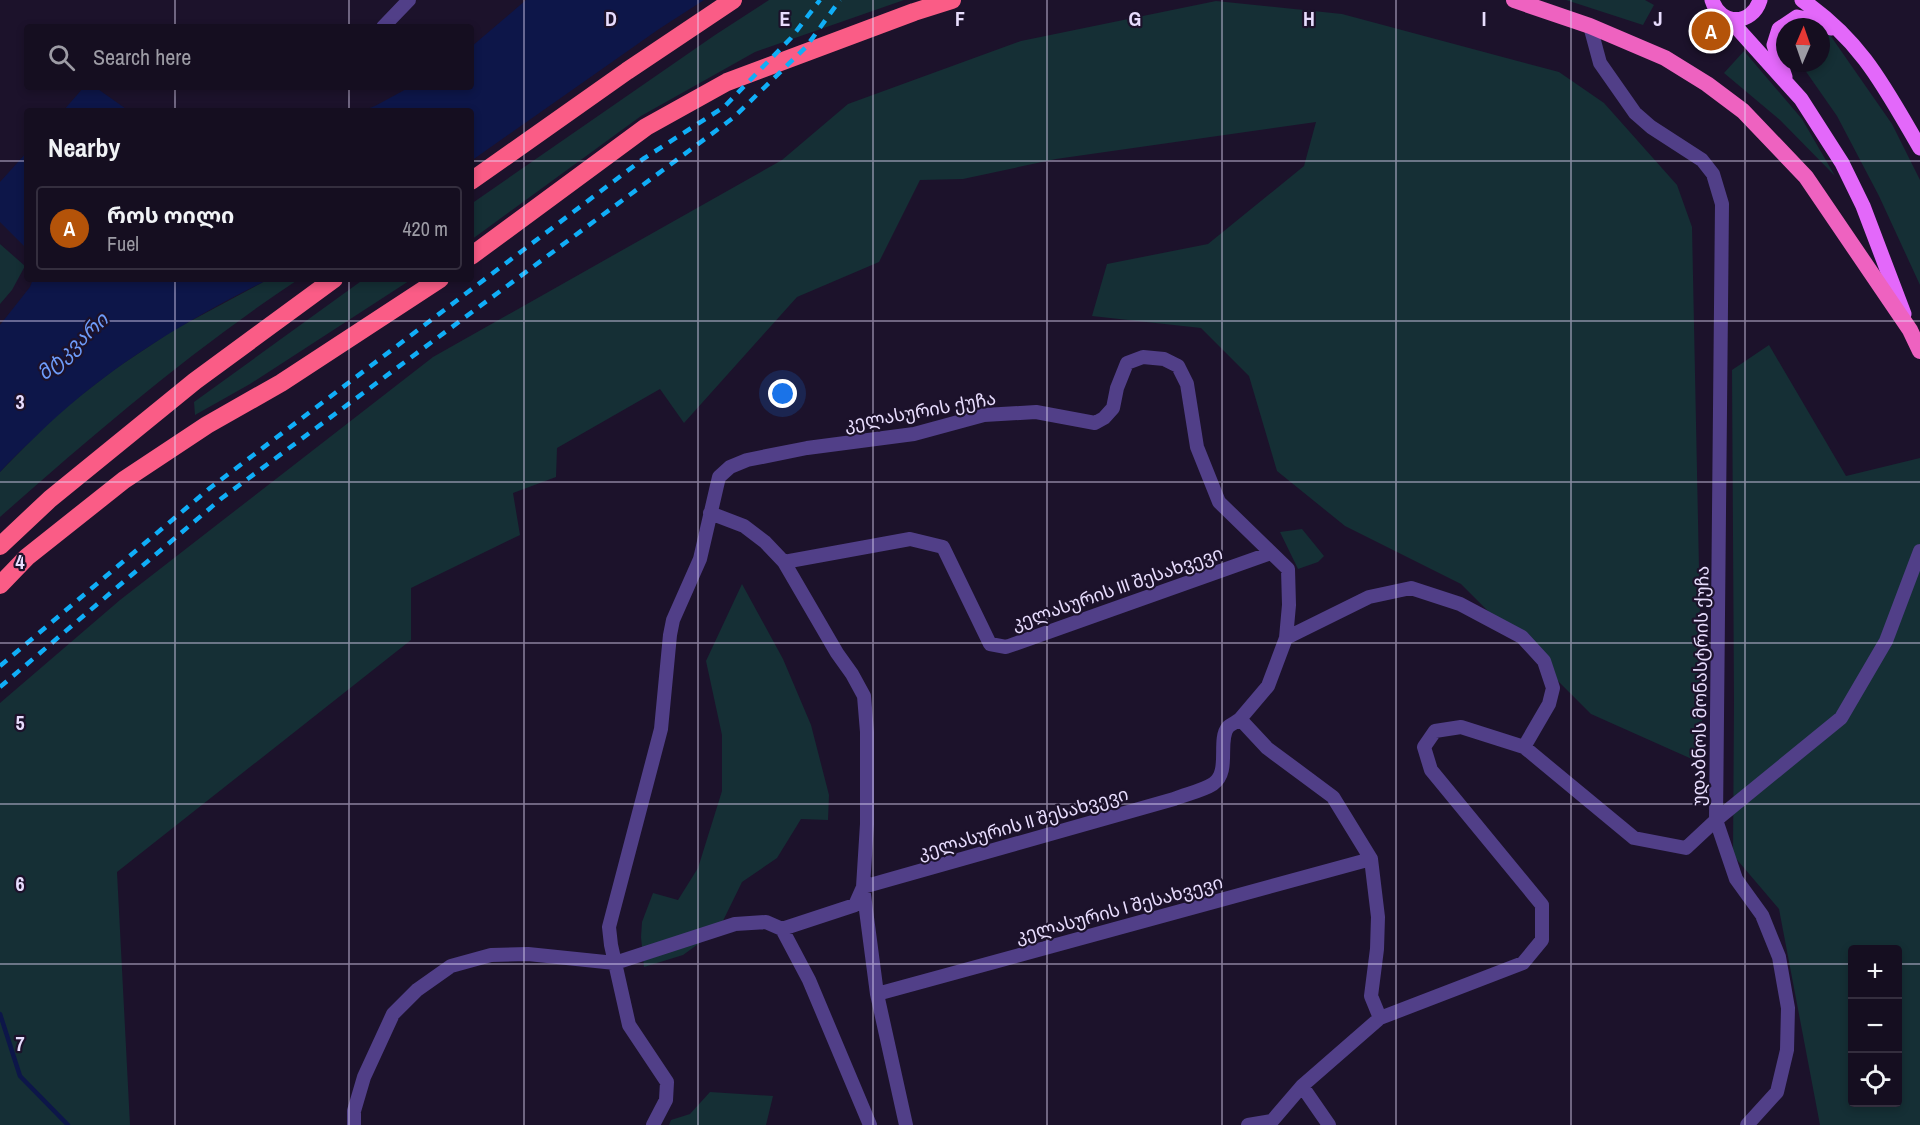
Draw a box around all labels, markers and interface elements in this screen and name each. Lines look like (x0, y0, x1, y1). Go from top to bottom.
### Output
text: D (605, 5, 617, 32)
text: E (780, 5, 791, 32)
text: F (955, 5, 965, 32)
text: G (1129, 5, 1141, 32)
text: H (1303, 5, 1315, 32)
text: I (1482, 5, 1486, 32)
text: J (1653, 5, 1663, 32)
pin: A (1692, 9, 1730, 54)
north arrow (1776, 18, 1830, 72)
search box (24, 24, 474, 90)
icon: search (45, 41, 78, 74)
text: Search here (93, 42, 191, 72)
text: Nearby (48, 130, 120, 165)
text: როს ოილი (107, 200, 234, 230)
text: A (64, 215, 75, 242)
text: 420 m (402, 215, 448, 242)
text: Fuel (107, 230, 139, 257)
water label: მტკვარი (30, 305, 115, 386)
your location (768, 379, 797, 408)
street label: კელასურის ქუჩა (842, 385, 998, 437)
text: 3 (15, 388, 25, 415)
street label: კელასურის III შესახვევი (1008, 540, 1226, 636)
text: 4 (15, 548, 25, 575)
street label: უდაბნოს მონასტრის ქუჩა (1685, 566, 1715, 806)
text: 5 (15, 709, 25, 736)
street label: კელასურის II შესახვევი (915, 781, 1131, 865)
street label: კელასურის I შესახვევი (1013, 869, 1225, 949)
text: 6 (15, 870, 25, 897)
map controls (1848, 945, 1902, 1107)
button: + (1848, 945, 1902, 999)
button: − (1848, 999, 1902, 1053)
text: 7 (15, 1030, 25, 1057)
button: locate (1848, 1053, 1902, 1107)

